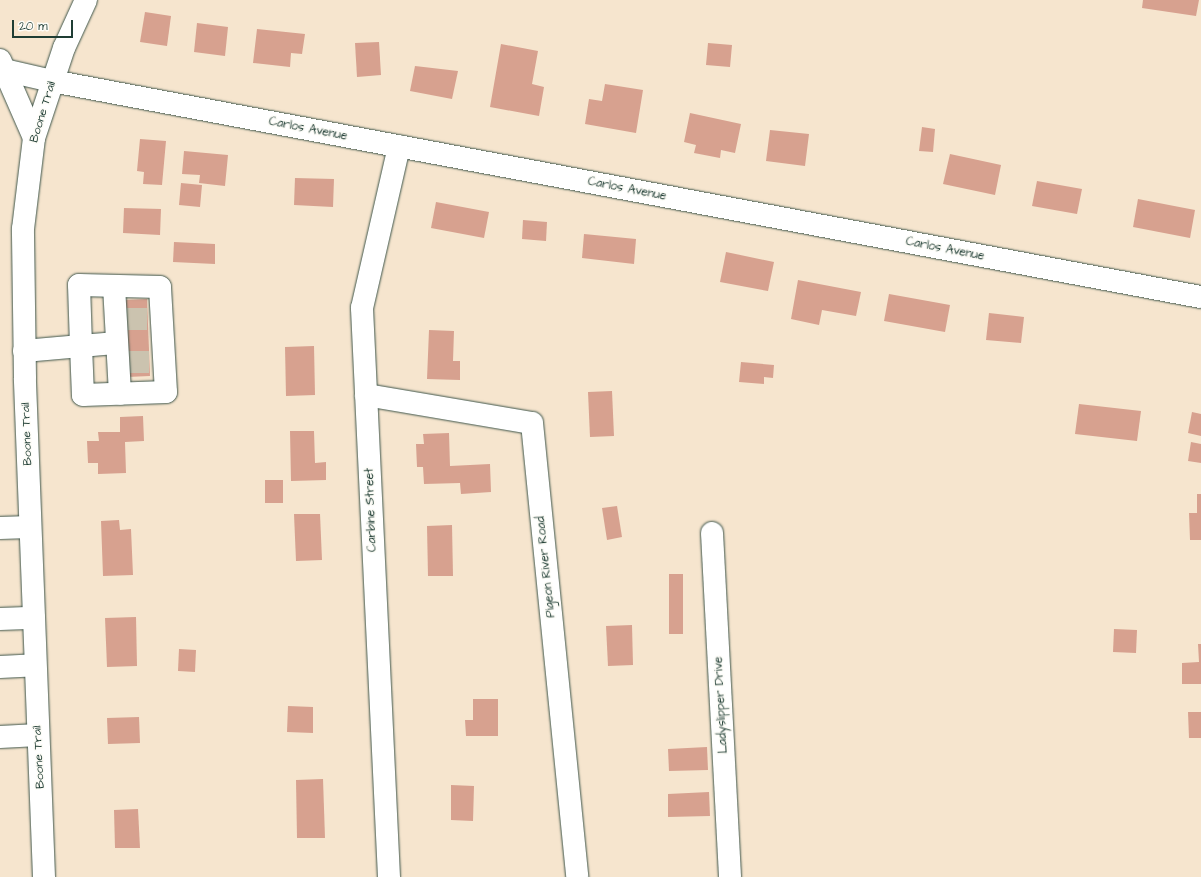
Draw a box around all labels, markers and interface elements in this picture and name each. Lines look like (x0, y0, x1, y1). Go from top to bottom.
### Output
scale bar (14, 12, 75, 38)
text: 20 m (19, 18, 48, 35)
street label: Boone Trail (27, 80, 59, 144)
street label: Carlos Avenue (268, 114, 348, 144)
street label: Carlos Avenue (587, 174, 667, 204)
street label: Carlos Avenue (905, 234, 985, 264)
street label: Boone Trail (19, 402, 35, 466)
street label: Carbine Street (362, 468, 380, 552)
street label: Pigeon River Road (534, 516, 558, 618)
street label: Ladyslipper Drive (711, 656, 731, 754)
street label: Boone Trail (30, 725, 48, 789)

